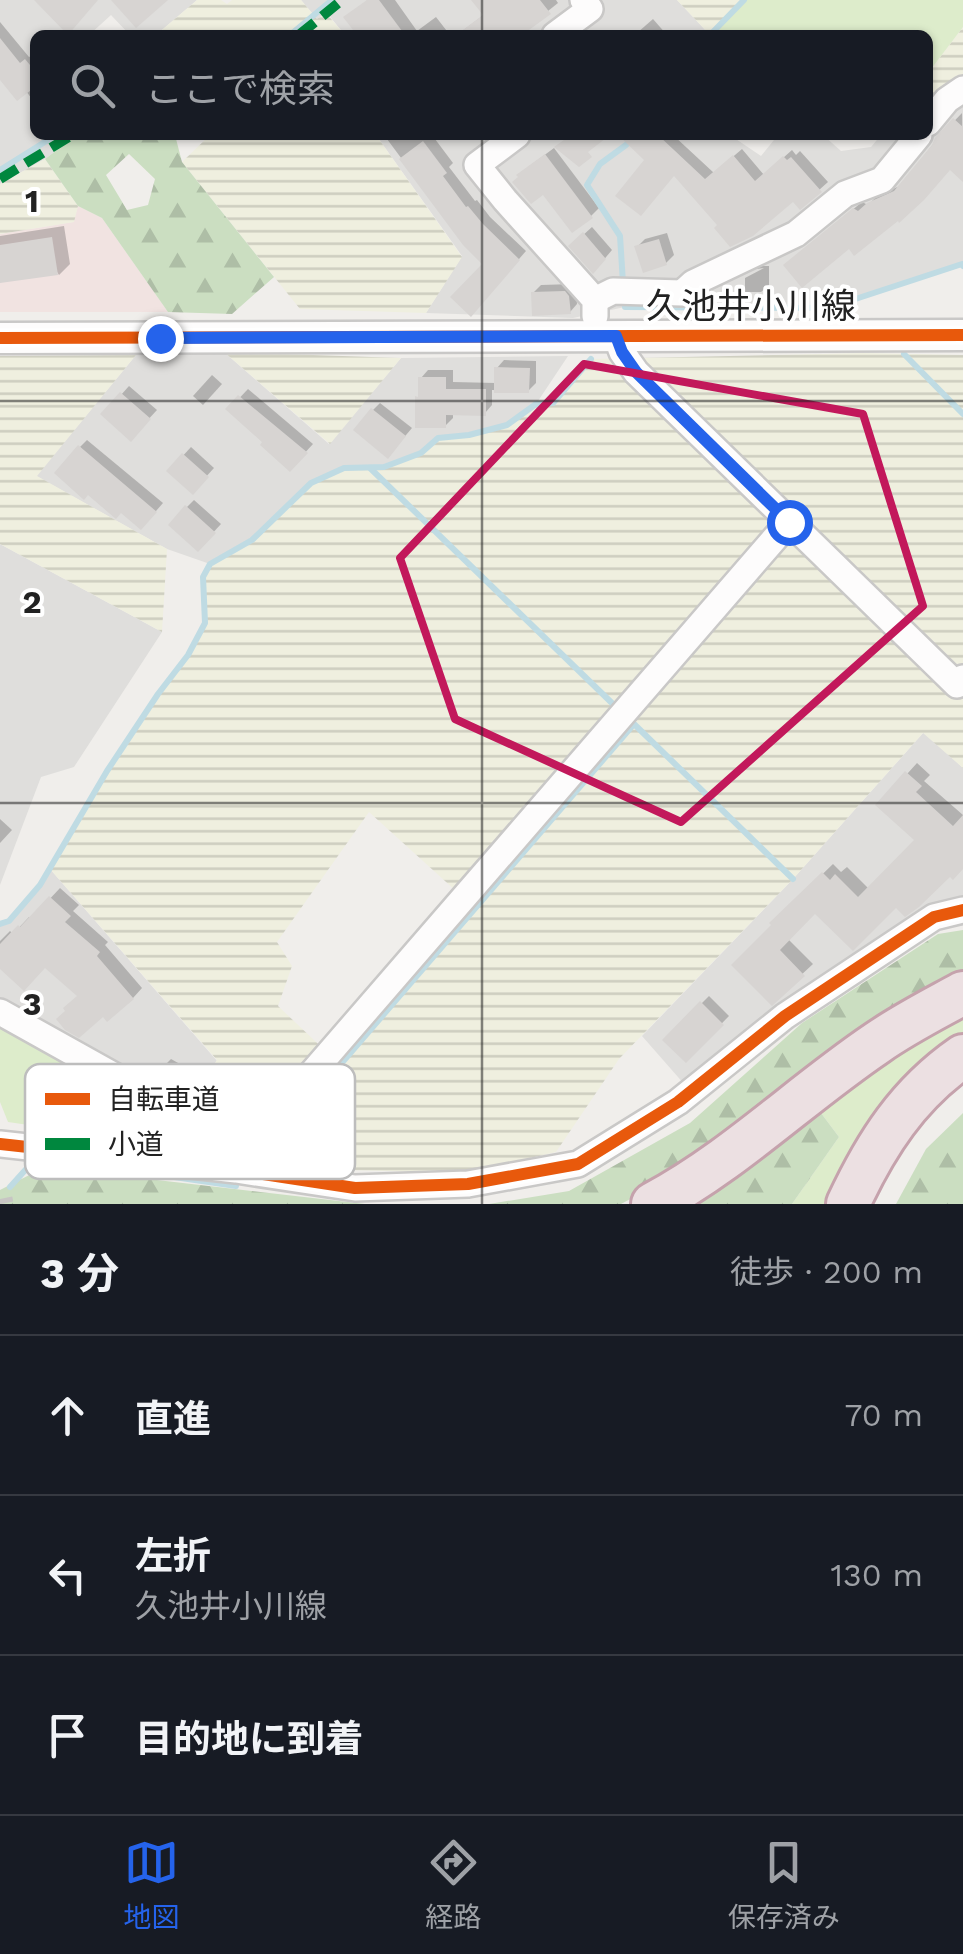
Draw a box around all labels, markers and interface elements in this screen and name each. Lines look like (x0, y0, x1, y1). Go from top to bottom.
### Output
search box (30, 30, 933, 140)
icon: search (65, 58, 120, 113)
text: ここで検索 (145, 67, 335, 111)
text: 1 (25, 182, 39, 220)
street label: 久池井小川線 (646, 285, 856, 327)
route end (138, 316, 184, 362)
route start (767, 500, 813, 546)
text: 2 (22, 583, 42, 621)
text: 3 (23, 985, 41, 1023)
legend (25, 1064, 355, 1179)
text: 自転車道 (108, 1083, 220, 1116)
text: 小道 (108, 1128, 164, 1161)
text: 3 分 (40, 1249, 119, 1298)
text: 徒歩 · 200 m (730, 1253, 923, 1291)
icon: ahead (40, 1388, 95, 1443)
text: 70 m (844, 1396, 923, 1434)
text: 直進 (135, 1397, 211, 1441)
text: 左折 (135, 1534, 211, 1578)
icon: left (40, 1548, 95, 1603)
text: 130 m (831, 1556, 923, 1594)
text: 久池井小川線 (135, 1587, 327, 1625)
icon: arrive (40, 1708, 95, 1763)
text: 目的地に到着 (135, 1717, 363, 1761)
tab: 地図 (123, 1835, 179, 1935)
tab: 経路 (425, 1835, 482, 1935)
tab: 保存済み (728, 1835, 840, 1935)

